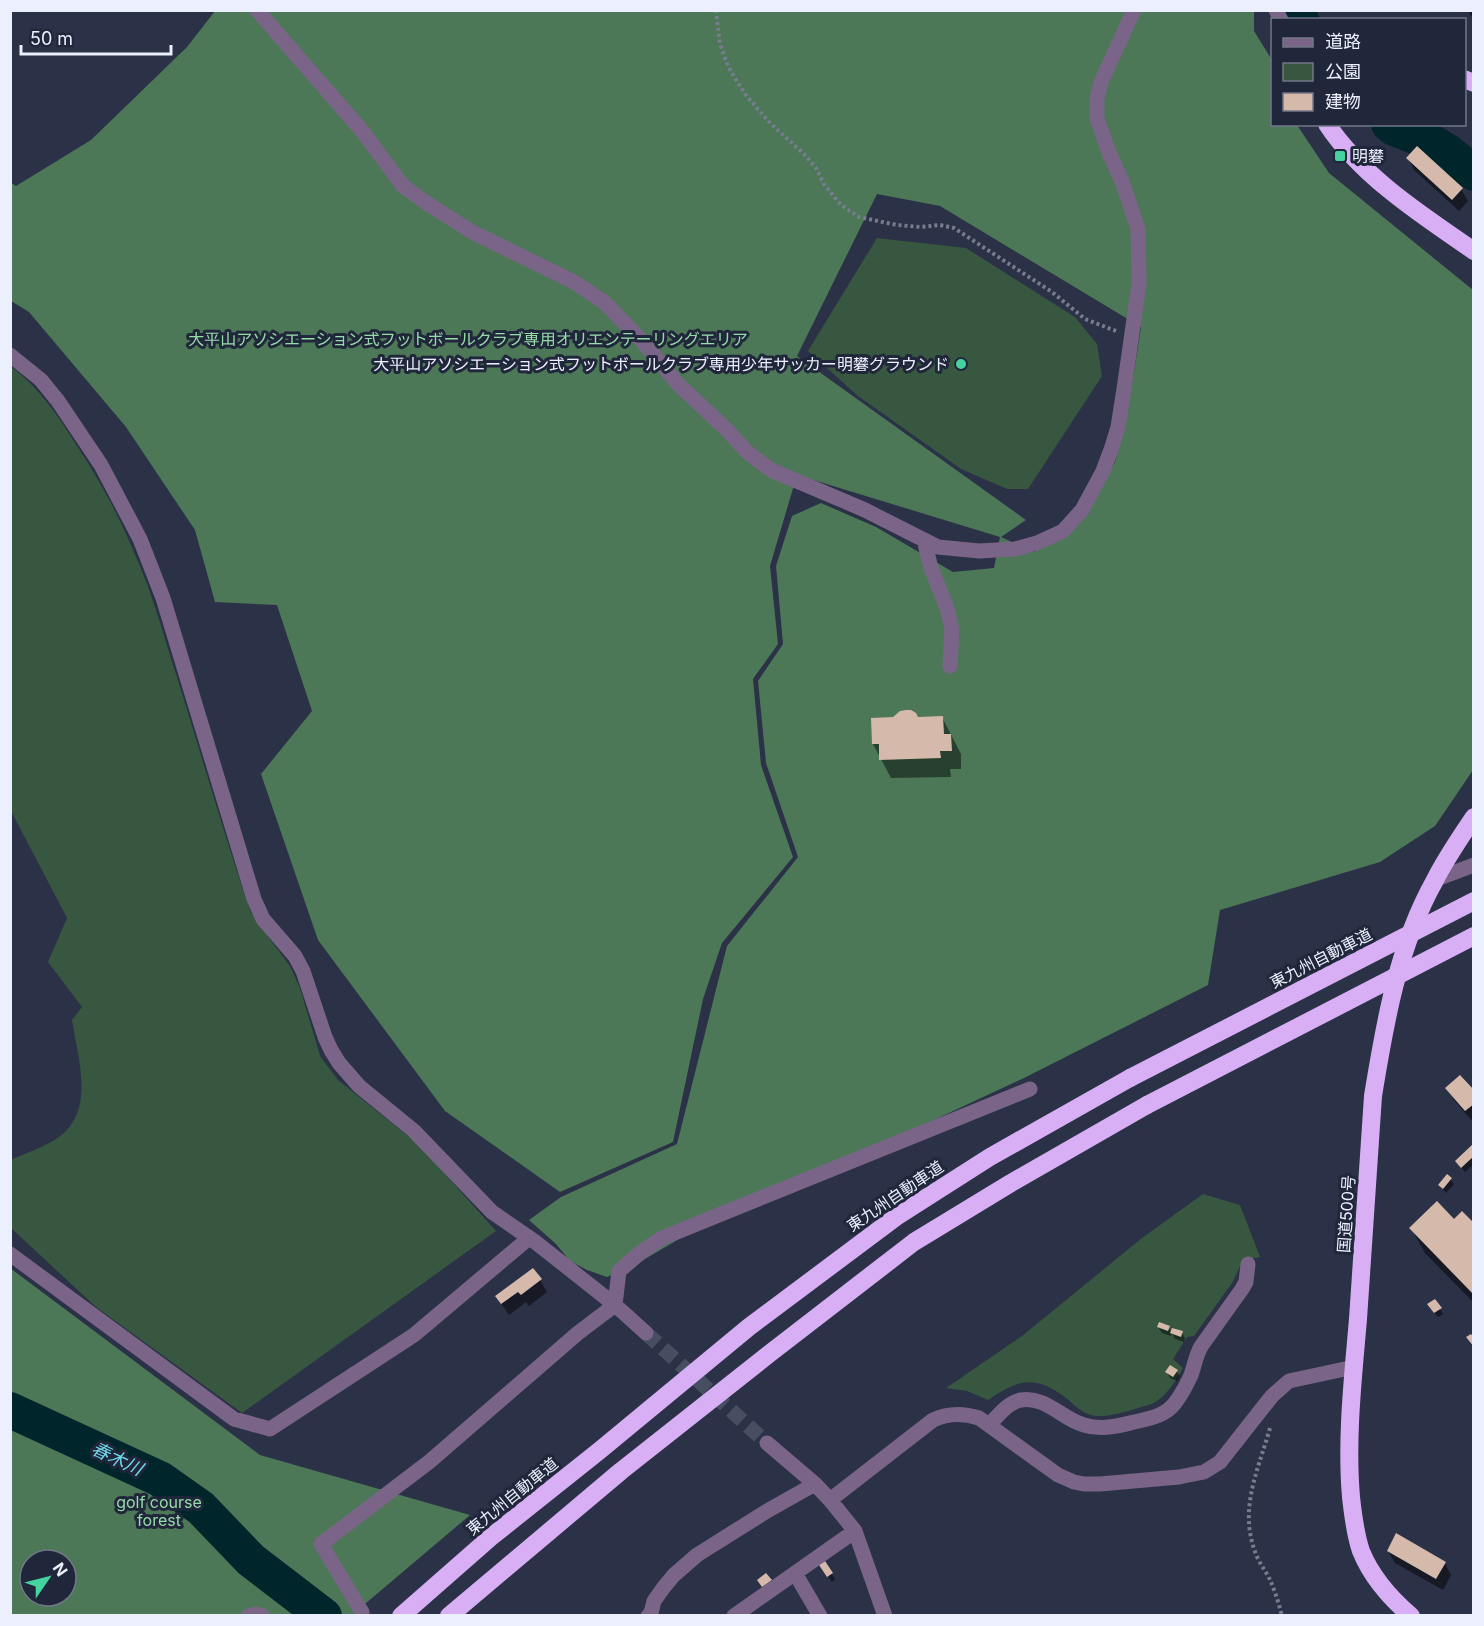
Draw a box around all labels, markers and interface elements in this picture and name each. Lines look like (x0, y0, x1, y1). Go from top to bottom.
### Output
scale bar (21, 18, 171, 56)
legend (1271, 18, 1466, 126)
text: 50 m (30, 28, 73, 49)
text: 道路 (1325, 31, 1361, 52)
text: 公園 (1325, 61, 1361, 82)
text: 建物 (1325, 91, 1361, 112)
place label: 明礬 (1352, 146, 1384, 166)
marker: 明礬 (1333, 149, 1347, 163)
park label: 大平山アソシエーション式フットボールクラブ専用オリエンテーリングエリア (188, 329, 748, 349)
place label: 大平山アソシエーション式フットボールクラブ専用少年サッカー明礬グラウンド (373, 354, 949, 374)
marker: 大平山アソシエーション式フットボールクラブ専用少年サッカー明礬グラウンド (954, 357, 968, 371)
street label: 東九州自動車道 (1267, 924, 1375, 992)
street label: 東九州自動車道 (843, 1156, 947, 1236)
street label: 国道500号 (1333, 1174, 1359, 1254)
water label: 春木川 (88, 1438, 148, 1480)
street label: 東九州自動車道 (462, 1453, 562, 1539)
park label: golf course forest (116, 1492, 202, 1530)
north arrow (18, 1548, 78, 1608)
text: N (49, 1559, 72, 1580)

